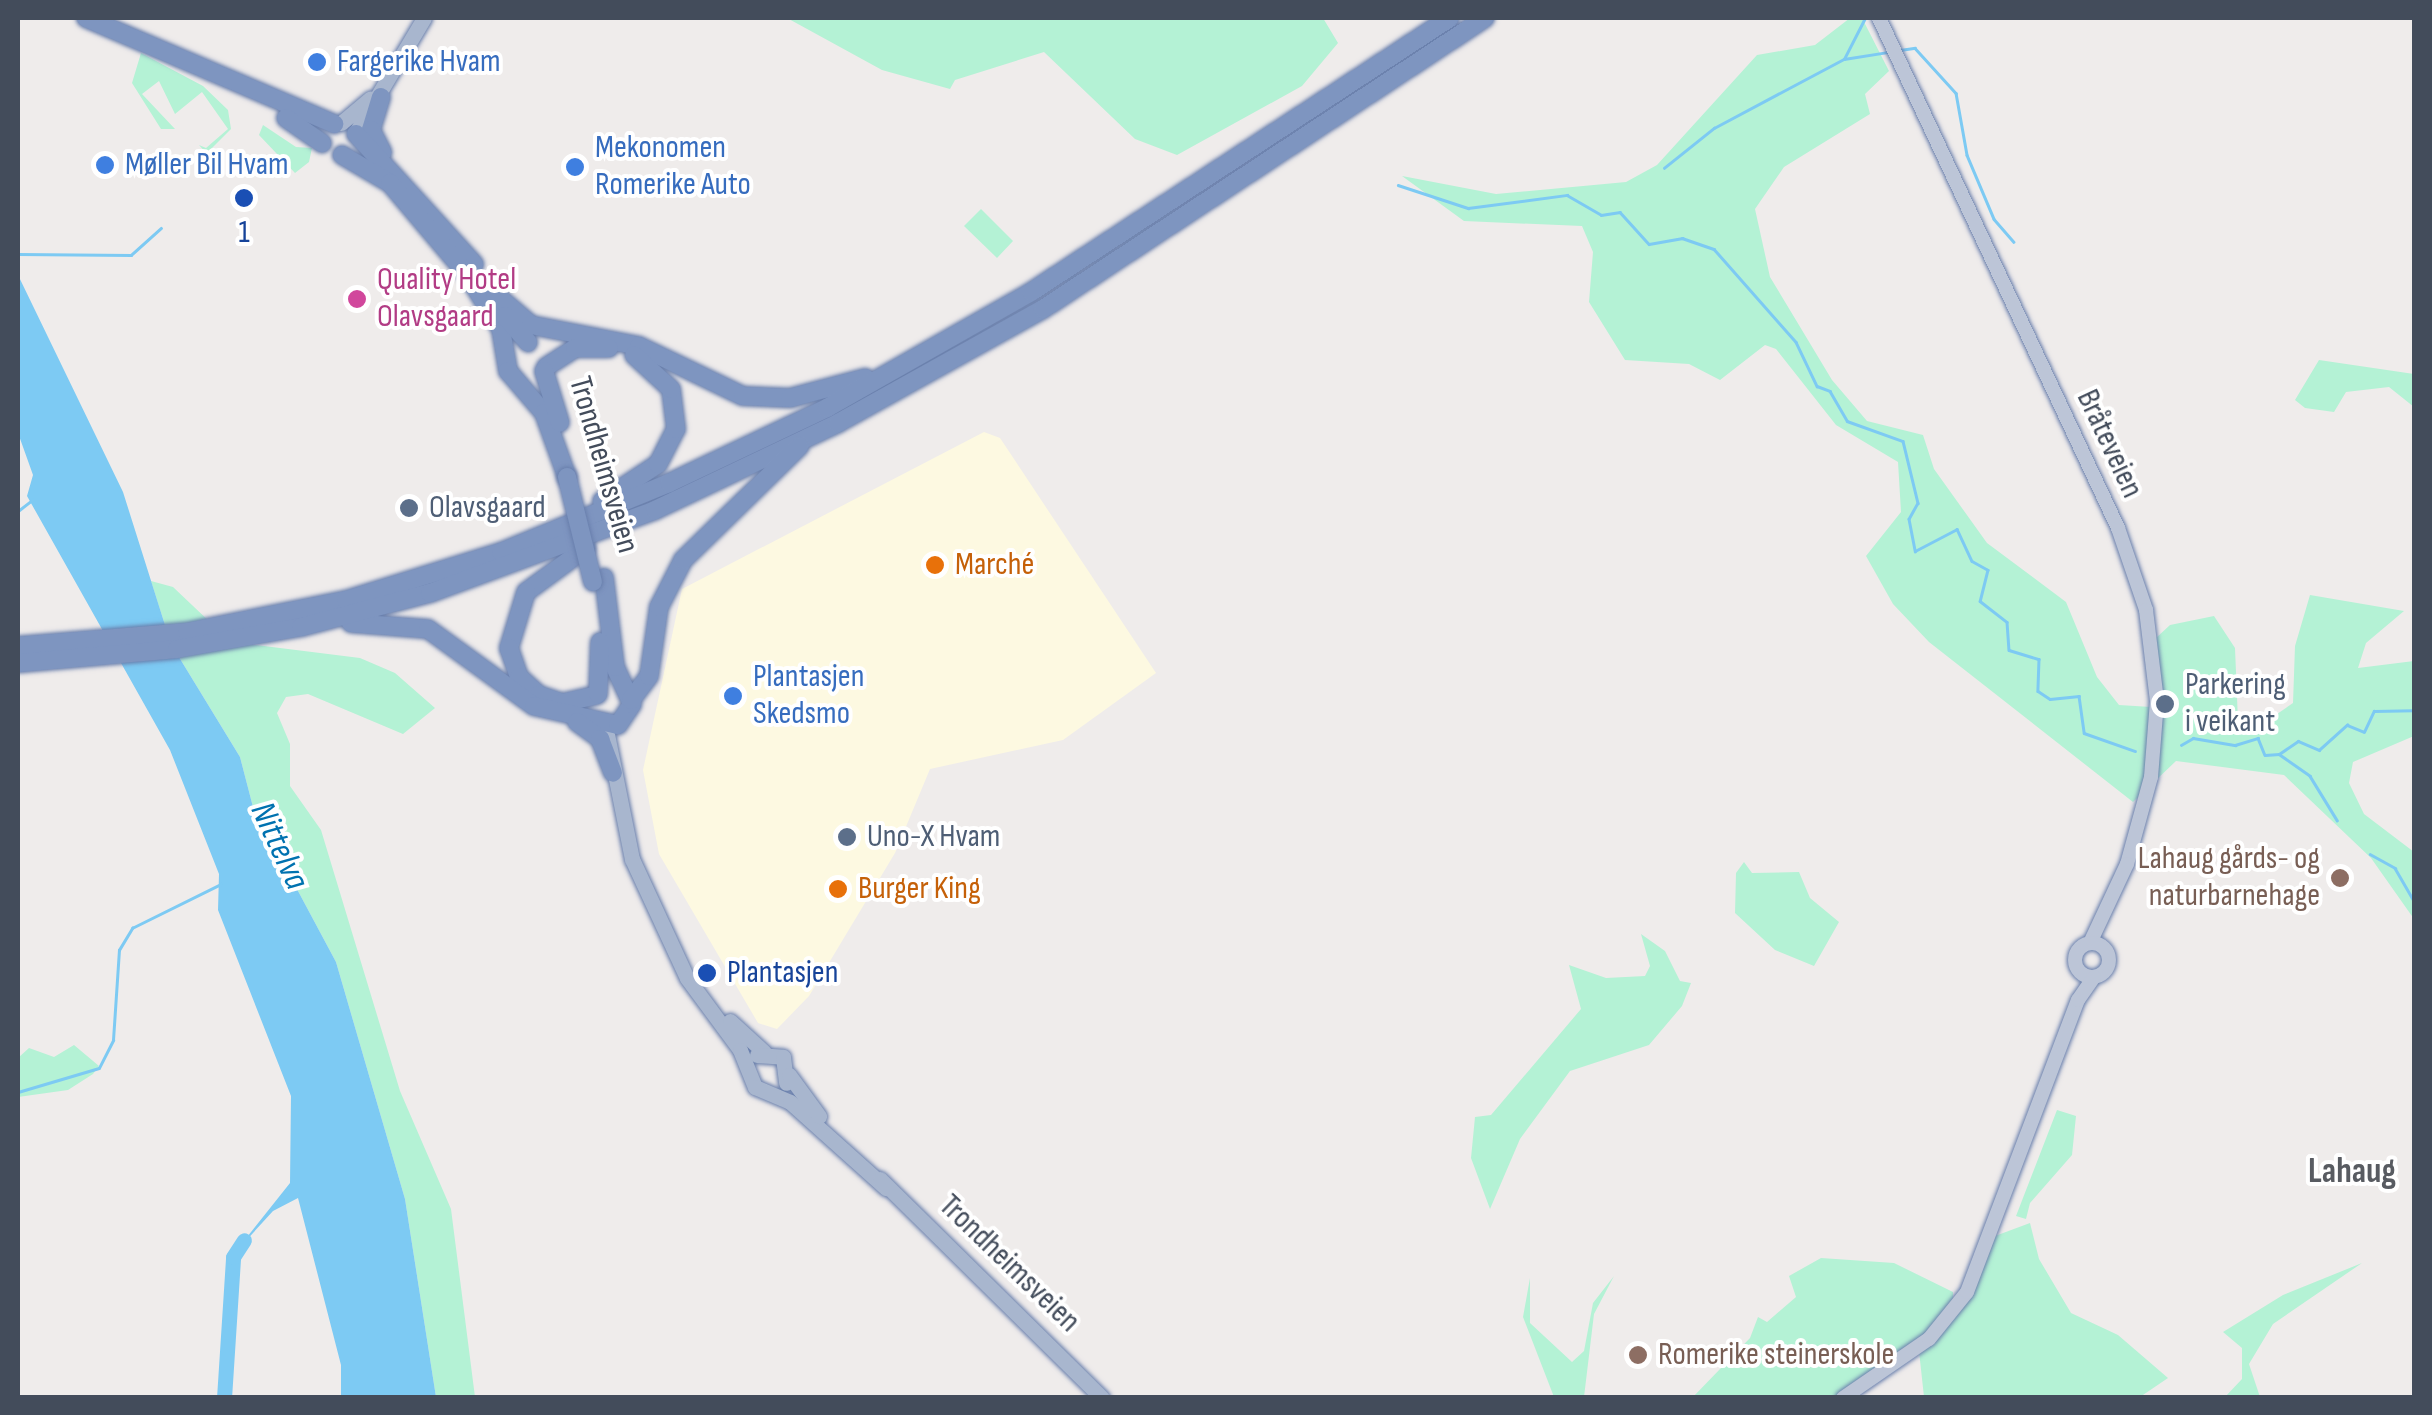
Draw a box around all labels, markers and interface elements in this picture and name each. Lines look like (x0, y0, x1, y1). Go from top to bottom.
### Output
place label: Fargerike Hvam (337, 43, 501, 81)
marker: Fargerike Hvam (306, 51, 328, 73)
place label: Mekonomen Romerike Auto (595, 130, 751, 205)
place label: Møller Bil Hvam (125, 146, 289, 184)
marker: Møller Bil Hvam (94, 154, 116, 176)
marker: Mekonomen Romerike Auto (564, 156, 586, 178)
marker: 1 (233, 187, 255, 209)
place label: 1 (238, 214, 250, 252)
place label: Quality Hotel Olavsgaard (377, 262, 516, 337)
marker: Quality Hotel Olavsgaard (346, 288, 368, 310)
street label: Trondheimsveien (560, 372, 646, 558)
street label: Bråteveien (2067, 384, 2151, 504)
place label: Olavsgaard (429, 489, 546, 527)
marker: Olavsgaard (398, 497, 420, 519)
place label: Marché (955, 546, 1034, 584)
marker: Marché (924, 554, 946, 576)
place label: Plantasjen Skedsmo (753, 659, 864, 734)
place label: Parkering i veikant (2185, 667, 2286, 742)
marker: Plantasjen Skedsmo (722, 685, 744, 707)
marker: Parkering i veikant (2154, 693, 2176, 715)
water label: Nittelva (241, 796, 317, 896)
place label: Uno-X Hvam (867, 818, 1000, 856)
marker: Uno-X Hvam (836, 826, 858, 848)
place label: Lahaug gårds- og naturbarnehage (2138, 841, 2320, 916)
marker: Lahaug gårds- og naturbarnehage (2329, 867, 2351, 889)
place label: Burger King (858, 870, 981, 908)
marker: Burger King (827, 878, 849, 900)
place label: Plantasjen (727, 954, 838, 992)
marker: Plantasjen (696, 962, 718, 984)
district label: Lahaug (2308, 1151, 2396, 1193)
street label: Trondheimsveien (930, 1187, 1088, 1341)
place label: Romerike steinerskole (1658, 1336, 1894, 1374)
marker: Romerike steinerskole (1627, 1344, 1649, 1366)

